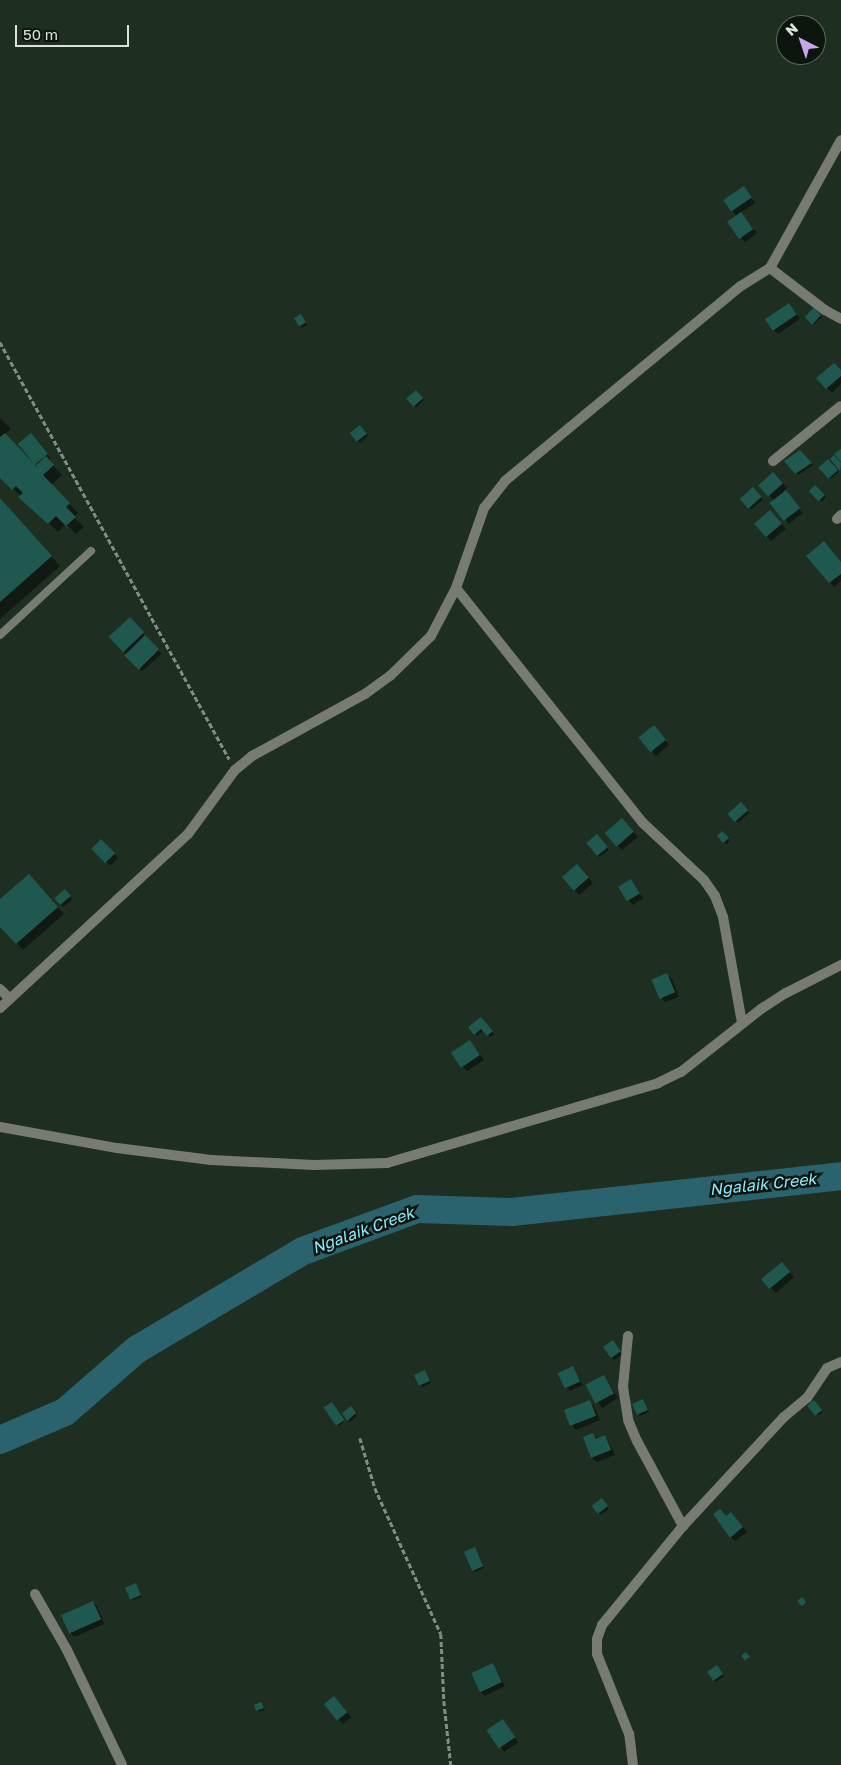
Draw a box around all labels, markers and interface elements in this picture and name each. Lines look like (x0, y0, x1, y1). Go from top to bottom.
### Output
scale bar (18, 15, 131, 47)
north arrow (776, 15, 826, 65)
text: N (782, 19, 801, 39)
text: 50 m (23, 25, 58, 43)
water label: Ngalaik Creek (709, 1169, 817, 1199)
water label: Ngalaik Creek (309, 1203, 417, 1257)

